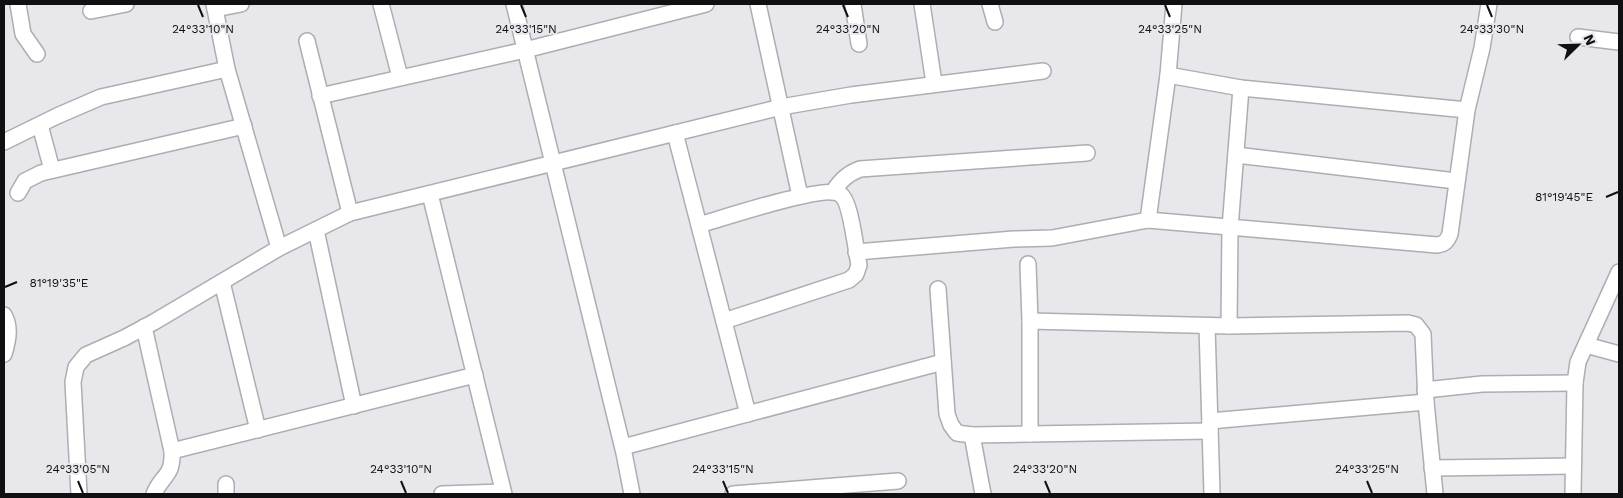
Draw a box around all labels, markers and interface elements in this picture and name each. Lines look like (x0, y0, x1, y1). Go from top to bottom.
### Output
north arrow (1553, 20, 1603, 70)
text: 24°33'10"N (172, 22, 234, 36)
text: 24°33'15"N (495, 22, 557, 36)
text: 24°33'20"N (816, 22, 880, 36)
text: 24°33'25"N (1138, 22, 1202, 36)
text: 24°33'30"N (1460, 22, 1524, 36)
text: N (1581, 32, 1599, 48)
text: 81°19'45"E (1535, 190, 1593, 204)
text: 81°19'35"E (30, 276, 89, 290)
text: 24°33'05"N (46, 462, 110, 476)
text: 24°33'10"N (370, 462, 432, 476)
text: 24°33'15"N (692, 462, 754, 476)
text: 24°33'20"N (1013, 462, 1077, 476)
text: 24°33'25"N (1335, 462, 1399, 476)

